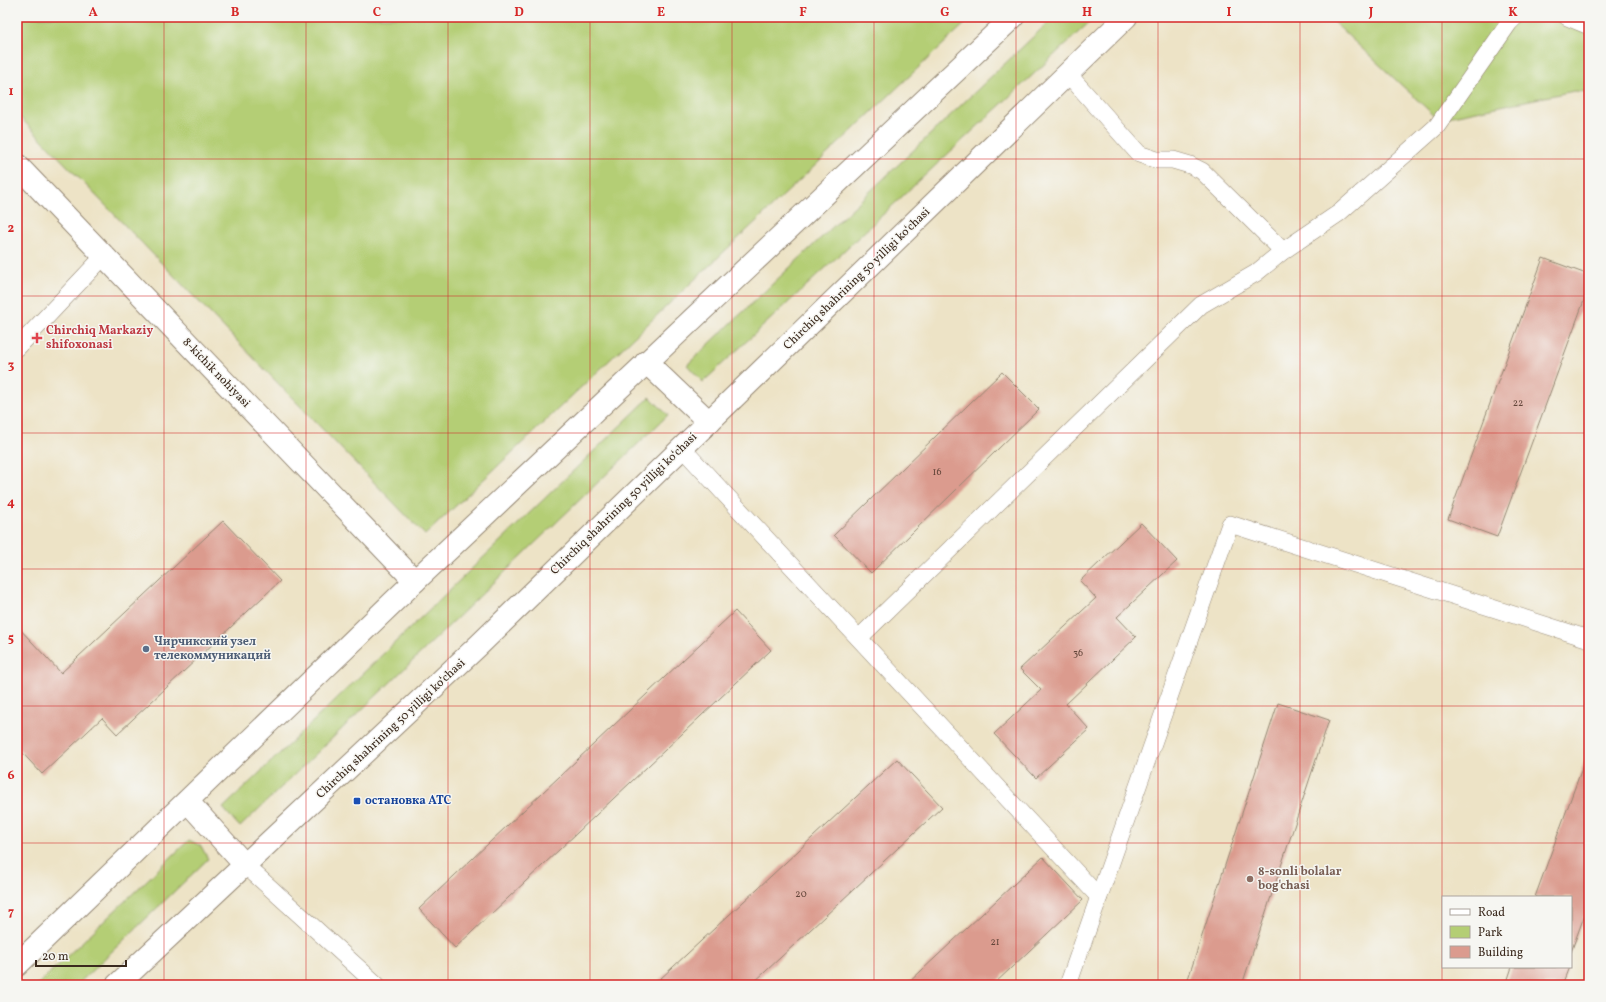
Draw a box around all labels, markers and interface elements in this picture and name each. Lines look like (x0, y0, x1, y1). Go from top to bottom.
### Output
text: A (88, 4, 98, 22)
text: B (231, 4, 240, 22)
text: C (373, 4, 381, 22)
text: D (514, 4, 524, 22)
text: E (657, 4, 665, 22)
text: F (799, 4, 807, 22)
text: G (940, 4, 950, 22)
text: H (1082, 4, 1092, 22)
text: I (1227, 4, 1232, 22)
text: J (1368, 4, 1374, 22)
text: K (1508, 4, 1518, 22)
text: 1 (8, 83, 14, 101)
street label: Chirchiq shahrining 50 yilligi koʻchasi (780, 204, 934, 354)
text: 2 (8, 220, 15, 238)
place label: Chirchiq Markaziy shifoxonasi (46, 323, 153, 353)
marker: Chirchiq Markaziy shifoxonasi (31, 332, 43, 344)
street label: 8-kichik nohiyasi (179, 335, 254, 412)
text: 3 (8, 357, 15, 375)
house number: 22 (1513, 396, 1523, 410)
street label: Chirchiq shahrining 50 yilligi koʻchasi (547, 429, 701, 579)
house number: 16 (933, 465, 941, 479)
text: 4 (7, 494, 15, 512)
text: 5 (8, 630, 14, 648)
place label: Чирчикский узел телекоммуникаций (154, 634, 271, 664)
marker: Чирчикский узел телекоммуникаций (141, 644, 151, 654)
house number: 36 (1073, 646, 1083, 660)
street label: Chirchiq shahrining 50 yilligi koʻchasi (313, 655, 469, 802)
text: 6 (7, 767, 15, 785)
place label: остановка АТС (365, 793, 452, 809)
marker: остановка АТС (352, 796, 362, 806)
place label: 8-sonli bolalar bog'chasi (1258, 864, 1342, 894)
marker: 8-sonli bolalar bog'chasi (1245, 874, 1255, 884)
house number: 20 (795, 887, 807, 901)
legend (1442, 896, 1572, 968)
text: 7 (8, 904, 14, 922)
text: Road (1478, 905, 1505, 921)
text: Park (1478, 925, 1503, 941)
house number: 21 (990, 935, 1000, 949)
scale bar (36, 942, 126, 968)
text: Building (1478, 945, 1523, 961)
text: 20 m (42, 949, 69, 965)

